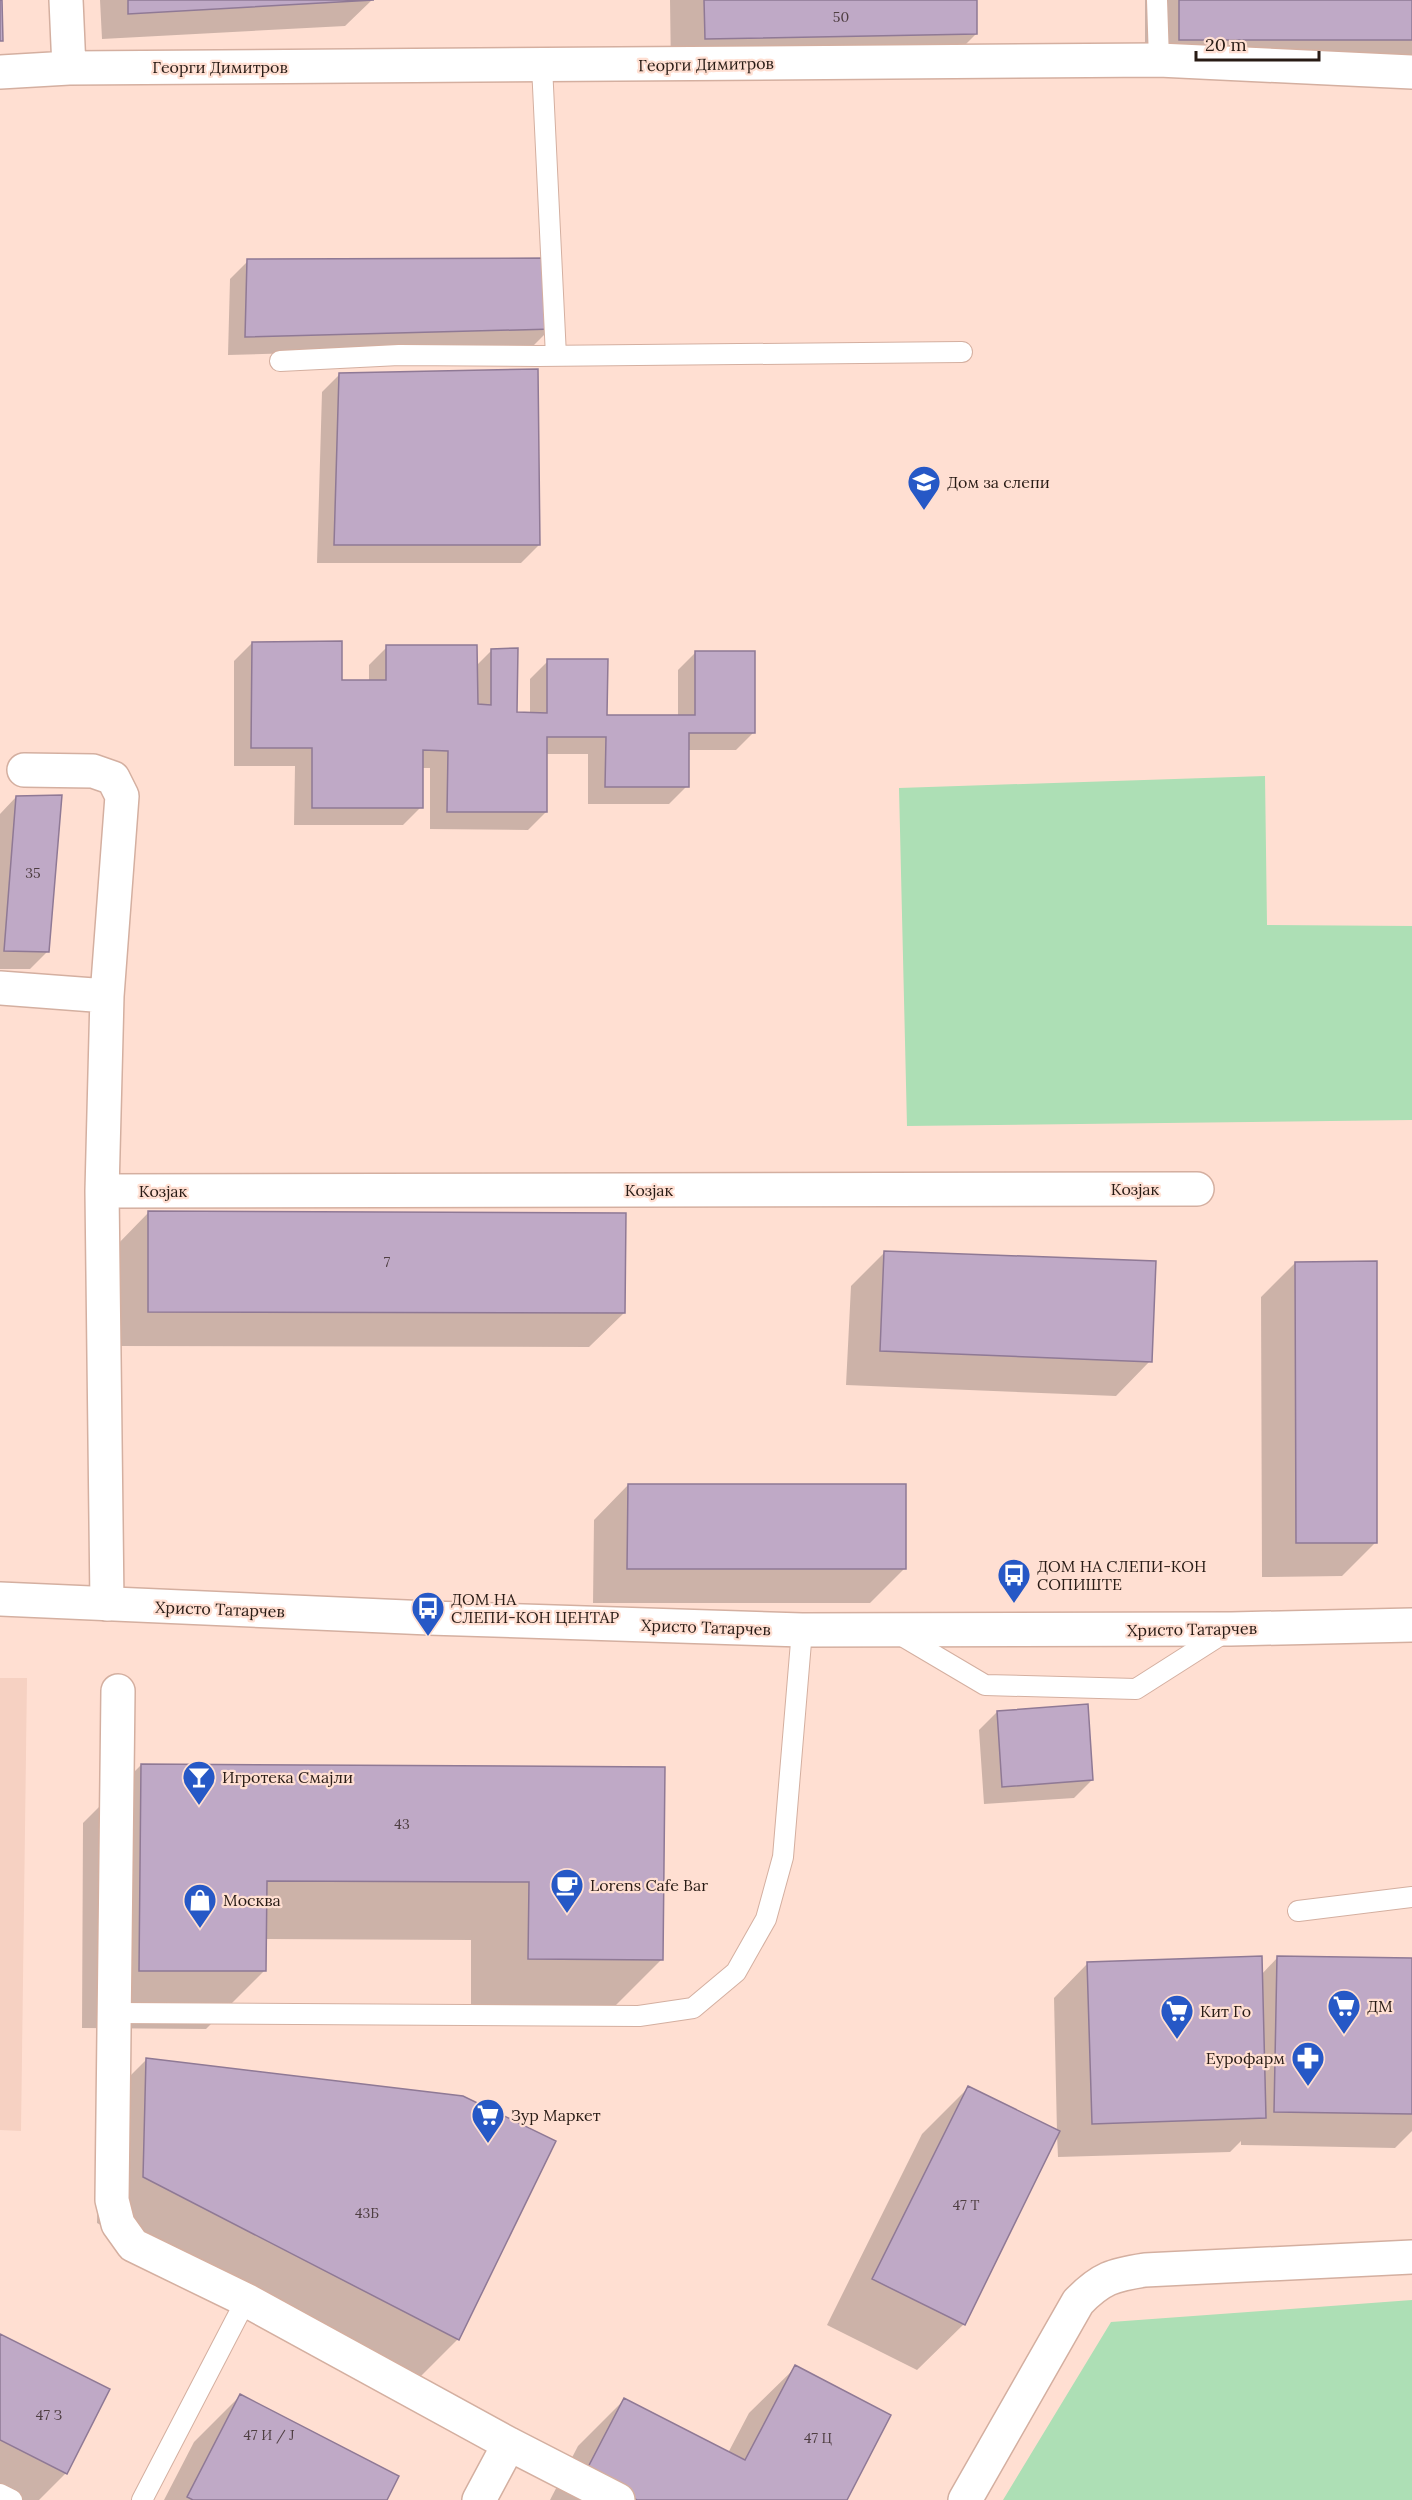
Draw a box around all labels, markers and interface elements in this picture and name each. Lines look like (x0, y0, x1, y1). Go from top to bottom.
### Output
house number: 50 (833, 8, 849, 26)
scale bar (1196, 24, 1319, 62)
text: 20 m (1205, 33, 1247, 56)
street label: Георги Димитров (638, 53, 774, 75)
street label: Георги Димитров (152, 57, 288, 77)
school or university icon: Дом за слепи (906, 464, 942, 511)
place label: Дом за слепи (947, 472, 1050, 492)
house number: 35 (25, 864, 41, 882)
street label: Козјак (1111, 1179, 1160, 1199)
street label: Козјак (625, 1180, 674, 1200)
street label: Козјак (139, 1181, 188, 1201)
house number: 7 (384, 1253, 391, 1271)
place label: ДОМ НА СЛЕПИ-КОН СОПИШТЕ (1037, 1556, 1206, 1594)
bus stop icon: ДОМ НА СЛЕПИ-КОН СОПИШТЕ (996, 1557, 1032, 1604)
place label: ДОМ НА СЛЕПИ-КОН ЦЕНТАР (451, 1589, 620, 1627)
bus stop icon: ДОМ НА СЛЕПИ-КОН ЦЕНТАР (410, 1590, 446, 1637)
street label: Христо Татарчев (155, 1597, 285, 1621)
street label: Христо Татарчев (641, 1615, 771, 1639)
street label: Христо Татарчев (1127, 1618, 1257, 1640)
bar icon: Игротека Смајли (181, 1759, 217, 1806)
place label: Игротека Смајли (222, 1767, 353, 1787)
house number: 43 (394, 1815, 410, 1833)
cafe icon: Lorens Cafe Bar (549, 1867, 585, 1914)
place label: Lorens Cafe Bar (590, 1875, 708, 1895)
shop icon: Москва (182, 1882, 218, 1929)
place label: Москва (223, 1890, 281, 1910)
supermarket icon: ДМ (1326, 1988, 1362, 2035)
supermarket icon: Кит Го (1159, 1993, 1195, 2040)
place label: ДМ (1367, 1996, 1393, 2016)
place label: Кит Го (1200, 2001, 1251, 2021)
pharmacy icon: Еурофарм (1290, 2040, 1326, 2087)
place label: Еурофарм (1206, 2048, 1285, 2068)
supermarket icon: Зур Маркет (470, 2097, 506, 2144)
place label: Зур Маркет (511, 2105, 601, 2125)
house number: 47 Т (953, 2196, 979, 2214)
house number: 43Б (355, 2204, 379, 2222)
house number: 47 З (36, 2406, 63, 2424)
house number: 47 И / Ј (243, 2426, 295, 2444)
house number: 47 Ц (804, 2429, 833, 2447)

